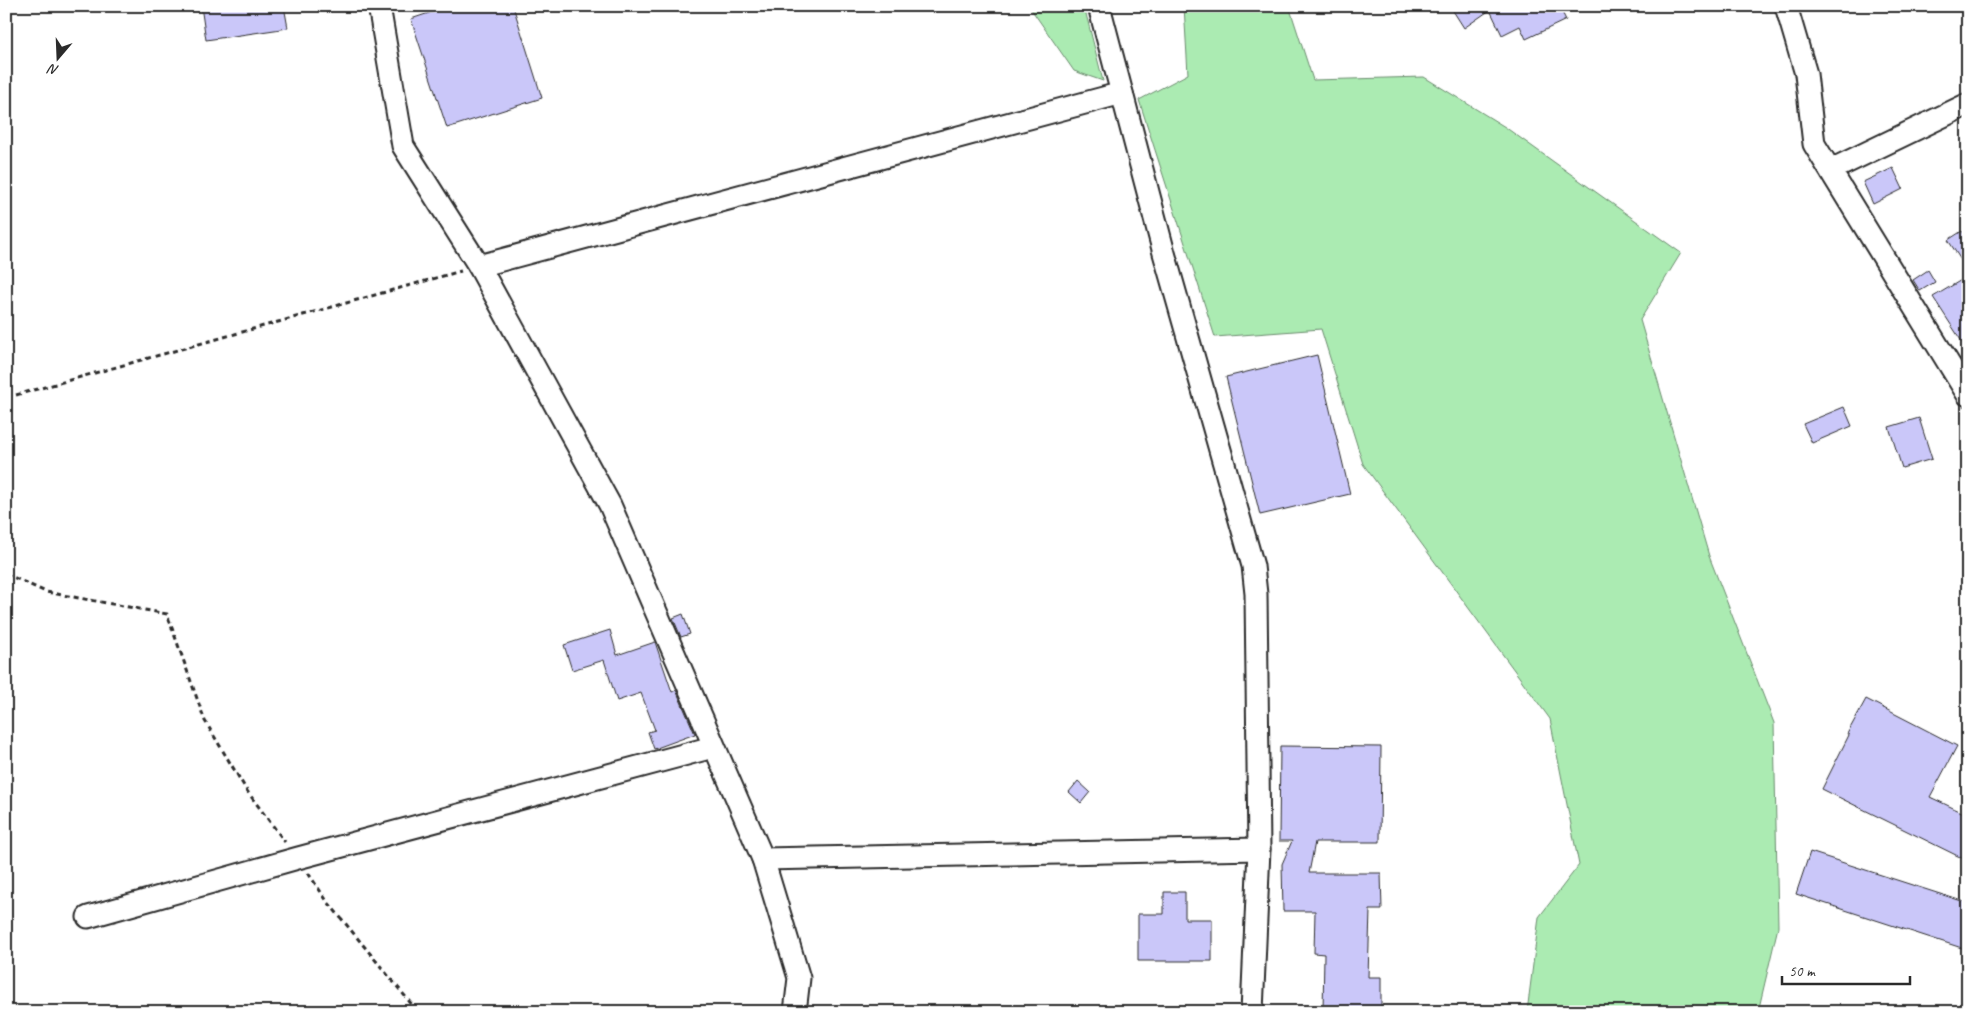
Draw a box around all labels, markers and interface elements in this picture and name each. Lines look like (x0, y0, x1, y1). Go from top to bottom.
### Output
north arrow (32, 32, 82, 82)
text: N (45, 60, 61, 79)
scale bar (1782, 953, 1909, 985)
text: 50 m (1789, 962, 1816, 981)

